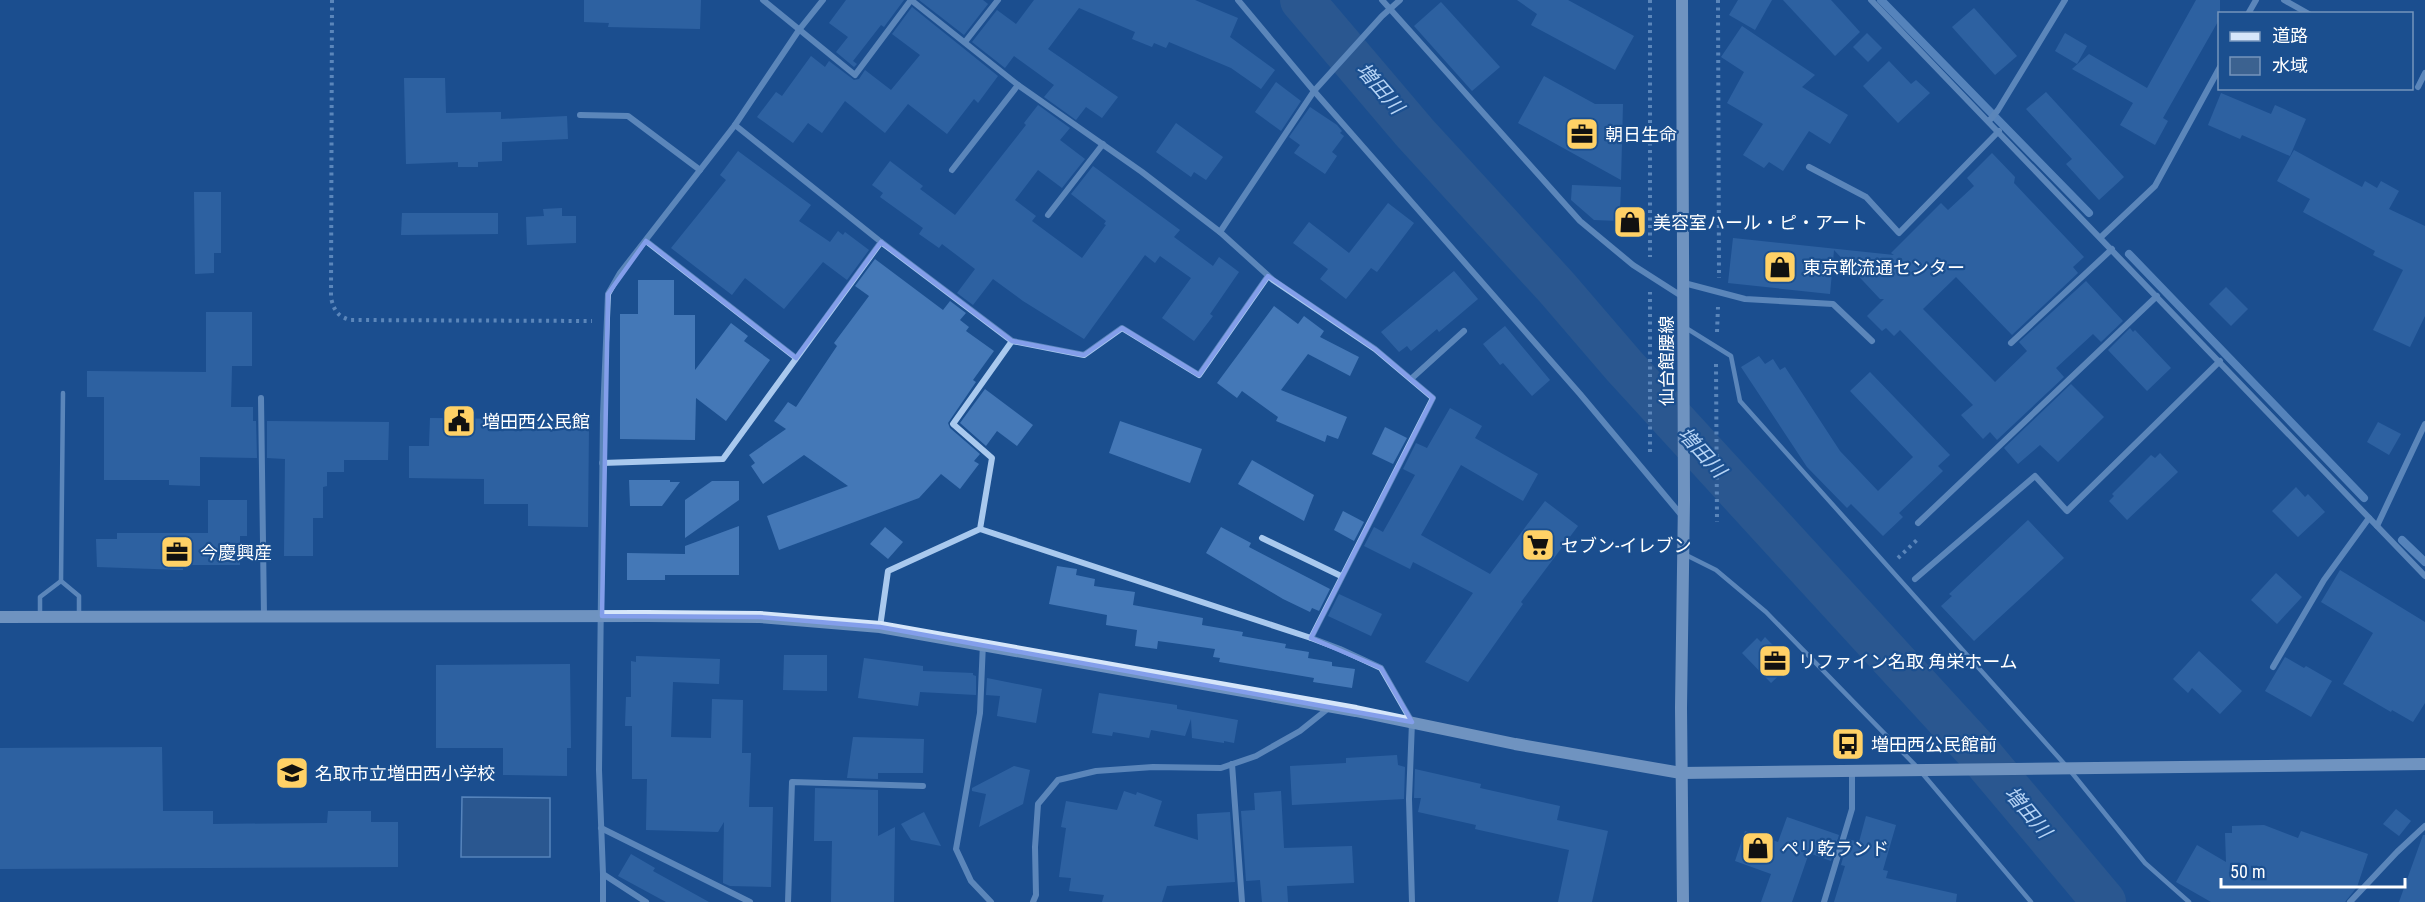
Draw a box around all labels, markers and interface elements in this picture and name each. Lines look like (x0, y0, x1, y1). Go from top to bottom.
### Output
legend (2218, 12, 2413, 90)
text: 道路 (2272, 25, 2308, 46)
text: 水域 (2272, 55, 2308, 76)
water label: 増田川 (1351, 57, 1410, 120)
office icon: 朝日生命 (1564, 116, 1600, 152)
place label: 朝日生命 (1605, 124, 1677, 145)
shop icon: 美容室ハール・ピ・アート (1612, 204, 1648, 240)
place label: 美容室ハール・ピ・アート (1653, 212, 1868, 233)
shop icon: 東京靴流通センター (1762, 249, 1798, 285)
place label: 東京靴流通センター (1803, 257, 1965, 278)
street label: 仙台館腰線 (1656, 316, 1677, 406)
public building icon: 増田西公民館 (441, 403, 477, 439)
place label: 増田西公民館 (482, 411, 590, 432)
water label: 増田川 (1673, 422, 1732, 484)
supermarket icon: セブン-イレブン (1520, 527, 1556, 563)
office icon: 今慶興産 (159, 534, 195, 570)
place label: セブン-イレブン (1561, 535, 1691, 556)
place label: 今慶興産 (200, 542, 272, 563)
office icon: リファイン名取 角栄ホーム (1757, 643, 1793, 679)
place label: リファイン名取 角栄ホーム (1798, 651, 2018, 672)
bus stop icon: 増田西公民館前 (1830, 726, 1866, 762)
place label: 増田西公民館前 (1871, 734, 1997, 755)
school or university icon: 名取市立増田西小学校 (274, 755, 310, 791)
place label: 名取市立増田西小学校 (315, 763, 495, 784)
water label: 増田川 (2000, 781, 2058, 844)
shop icon: ペリ乾ランド (1740, 830, 1776, 866)
place label: ペリ乾ランド (1781, 838, 1889, 859)
scale bar (2221, 851, 2406, 889)
text: 50 m (2230, 861, 2265, 882)

